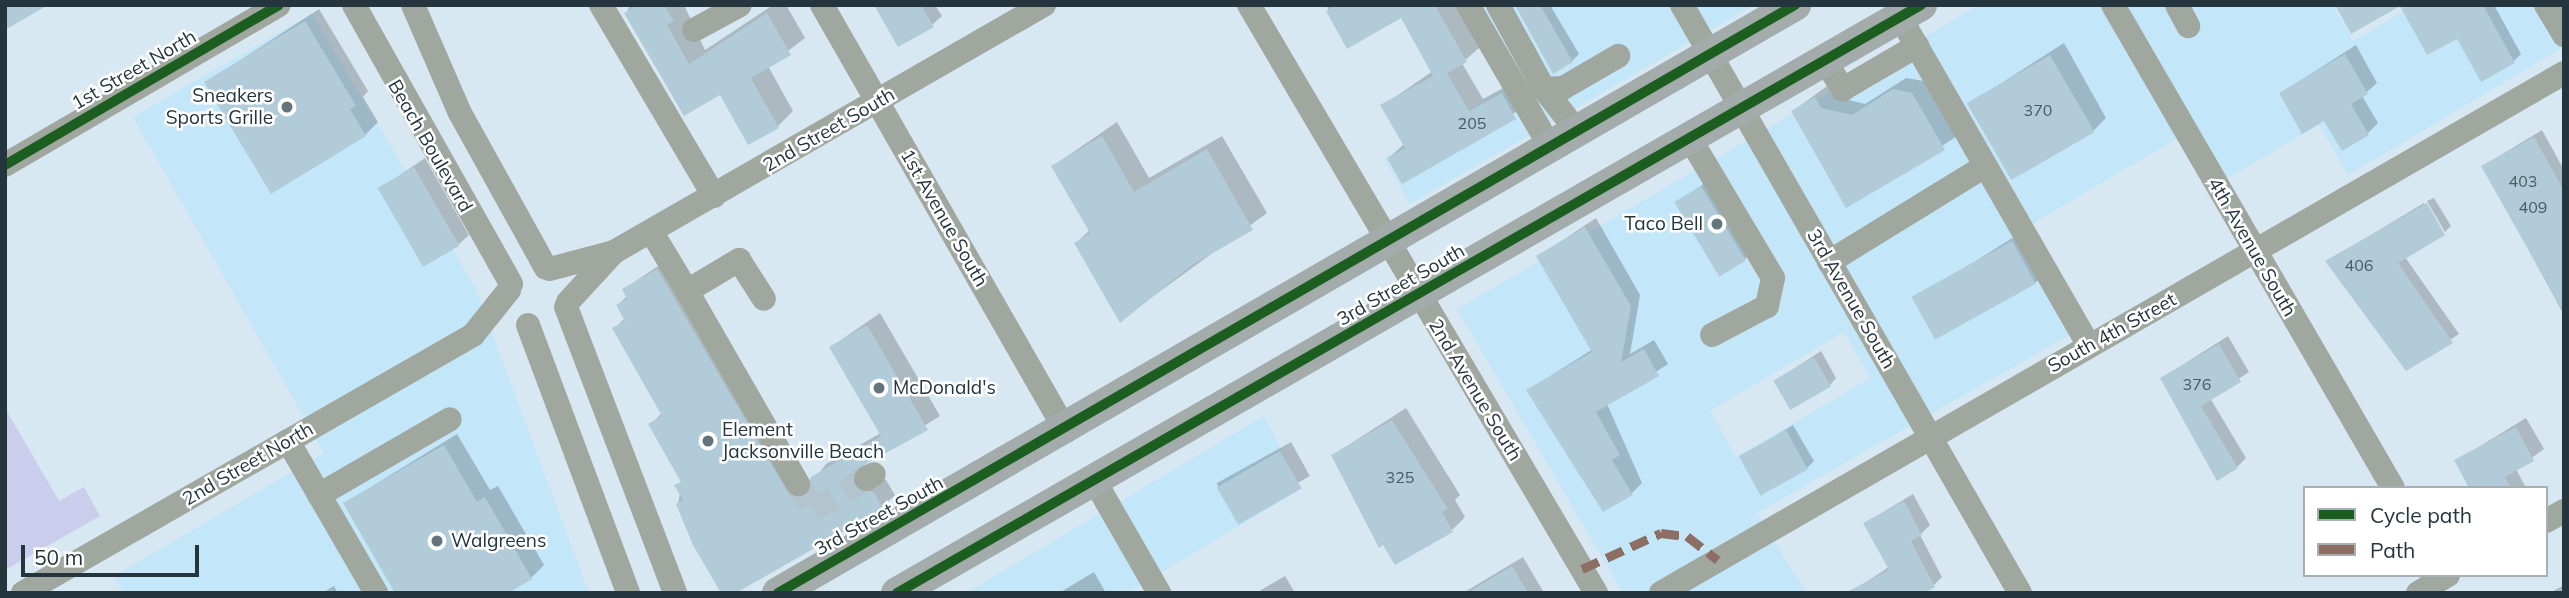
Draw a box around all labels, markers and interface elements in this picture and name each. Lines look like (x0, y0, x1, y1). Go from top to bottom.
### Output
street label: 1st Street North (68, 25, 200, 115)
street label: Beach Boulevard (383, 76, 477, 216)
street label: 2nd Street South (759, 83, 899, 177)
place label: Sneakers Sports Grille (166, 85, 273, 129)
marker: Sneakers Sports Grille (279, 99, 295, 115)
house number: 370 (2024, 100, 2052, 120)
house number: 205 (1458, 113, 1486, 133)
street label: 1st Avenue South (895, 145, 993, 291)
house number: 403 (2509, 171, 2537, 191)
street label: 4th Avenue South (2203, 173, 2301, 321)
house number: 409 (2519, 197, 2547, 217)
place label: Taco Bell (1624, 213, 1703, 235)
marker: Taco Bell (1709, 216, 1725, 232)
street label: 3rd Avenue South (1802, 225, 1900, 373)
street label: 3rd Street South (1333, 239, 1469, 331)
house number: 406 (2345, 255, 2373, 275)
street label: South 4th Street (2044, 288, 2180, 378)
street label: 2nd Avenue South (1424, 315, 1526, 465)
house number: 376 (2183, 374, 2211, 394)
place label: McDonald's (893, 377, 996, 399)
marker: McDonald's (871, 380, 887, 396)
street label: 2nd Street North (179, 417, 317, 511)
place label: Element Jacksonville Beach (722, 419, 884, 463)
marker: Element Jacksonville Beach (700, 433, 716, 449)
house number: 325 (1386, 467, 1414, 487)
street label: 3rd Street South (811, 471, 947, 561)
legend (2303, 486, 2548, 577)
text: Cycle path (2370, 502, 2472, 528)
place label: Walgreens (451, 530, 546, 552)
scale bar (24, 532, 203, 576)
marker: Walgreens (429, 533, 445, 549)
text: Path (2370, 537, 2415, 563)
text: 50 m (34, 544, 83, 570)

